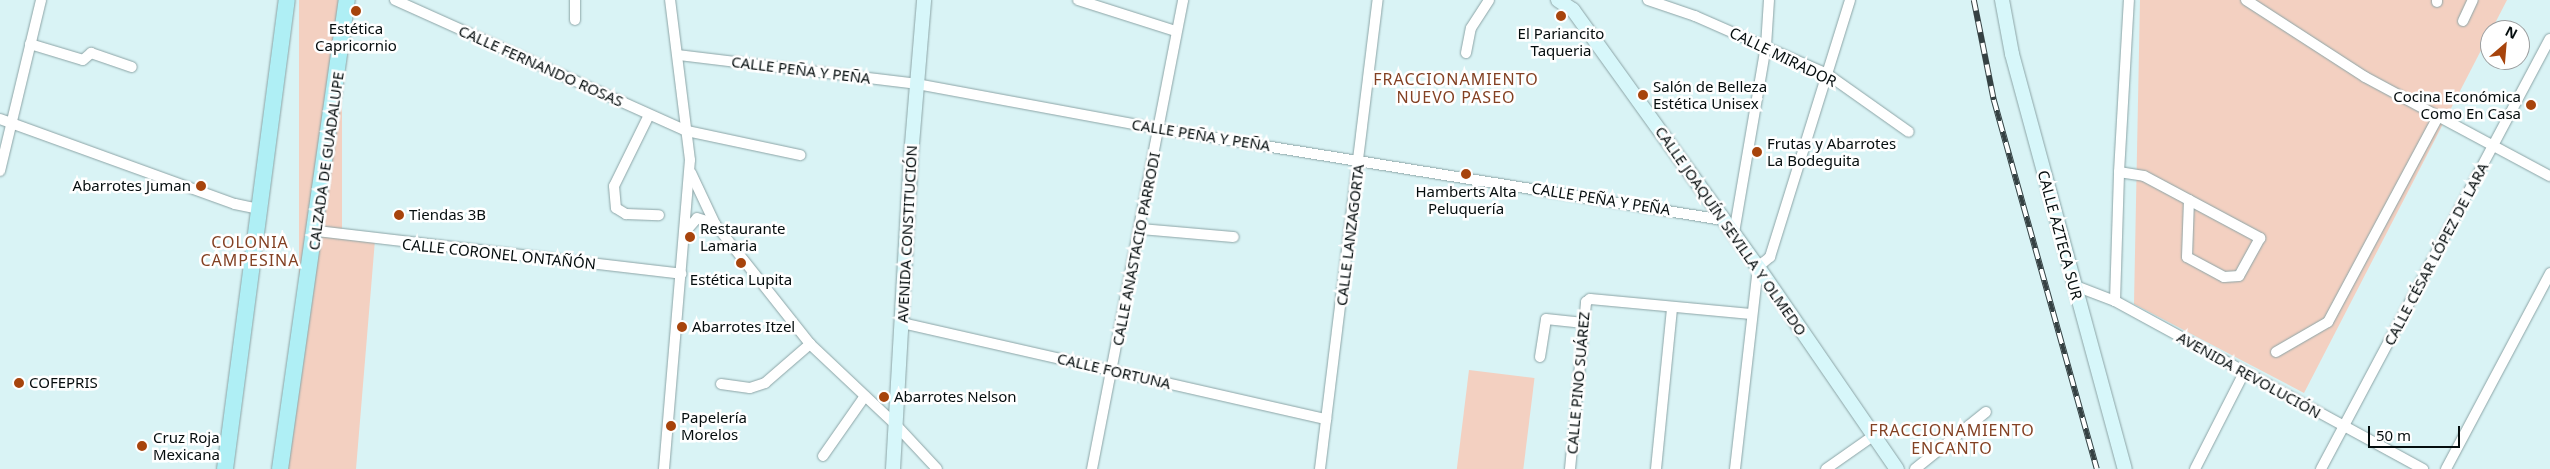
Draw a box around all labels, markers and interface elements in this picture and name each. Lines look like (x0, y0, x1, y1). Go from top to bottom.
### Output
marker: Estética Capricornio (350, 5, 362, 17)
marker: El Pariancito Taqueria (1555, 10, 1567, 22)
place label: Estética Capricornio (315, 19, 397, 54)
north arrow (2480, 20, 2530, 70)
street label: CALLE FERNANDO ROSAS (456, 21, 626, 111)
text: N (2502, 21, 2521, 43)
street label: CALLE MIRADOR (1727, 23, 1839, 91)
place label: El Pariancito Taqueria (1518, 24, 1604, 59)
street label: CALLE PEÑA Y PEÑA (730, 53, 872, 87)
district label: FRACCIONAMIENTO NUEVO PASEO (1371, 69, 1541, 107)
street label: CALZADA DE GUADALUPE (305, 71, 347, 251)
place label: Salón de Belleza Estética Unisex (1653, 77, 1767, 112)
place label: Cocina Económica Como En Casa (2393, 87, 2521, 122)
marker: Salón de Belleza Estética Unisex (1637, 89, 1649, 101)
marker: Cocina Económica Como En Casa (2525, 99, 2537, 111)
street label: CALLE PEÑA Y PEÑA (1130, 115, 1272, 155)
street label: CALLE JOAQUÍN SEVILLA Y OLMEDO (1652, 123, 1810, 339)
place label: Frutas y Abarrotes La Bodeguita (1767, 134, 1896, 169)
street label: AVENIDA CONSTITUCIÓN (893, 145, 921, 323)
marker: Frutas y Abarrotes La Bodeguita (1751, 146, 1763, 158)
street label: CALLE ANASTACIO PARRODI (1108, 151, 1164, 347)
street label: CALLE CÉSAR LÓPEZ DE LARA (2380, 159, 2492, 349)
street label: CALLE LANZAGORTA (1332, 163, 1368, 307)
marker: Hamberts Alta Peluquería (1460, 168, 1472, 180)
street label: CALLE AZTECA SUR (2034, 168, 2086, 302)
place label: Abarrotes Juman (73, 177, 191, 195)
street label: CALLE PEÑA Y PEÑA (1530, 179, 1672, 219)
marker: Abarrotes Juman (195, 180, 207, 192)
place label: Hamberts Alta Peluquería (1415, 182, 1517, 217)
place label: Tiendas 3B (409, 206, 486, 224)
marker: Tiendas 3B (393, 209, 405, 221)
place label: Restaurante Lamaria (700, 219, 786, 254)
marker: Restaurante Lamaria (684, 231, 696, 243)
district label: COLONIA CAMPESINA (199, 232, 301, 270)
street label: CALLE CORONEL ONTAÑÓN (401, 235, 597, 273)
marker: Estética Lupita (735, 257, 747, 269)
place label: Estética Lupita (690, 271, 792, 289)
street label: CALLE PINO SUÁREZ (1563, 311, 1593, 455)
place label: Abarrotes Itzel (692, 318, 795, 336)
marker: Abarrotes Itzel (676, 321, 688, 333)
street label: AVENIDA REVOLUCIÓN (2174, 328, 2324, 422)
street label: CALLE FORTUNA (1055, 349, 1173, 393)
place label: COFEPRIS (29, 374, 98, 392)
marker: COFEPRIS (13, 377, 25, 389)
place label: Abarrotes Nelson (894, 388, 1017, 406)
marker: Abarrotes Nelson (878, 391, 890, 403)
place label: Papelería Morelos (681, 408, 747, 443)
scale bar (2370, 416, 2462, 448)
marker: Papelería Morelos (665, 420, 677, 432)
district label: FRACCIONAMIENTO ENCANTO (1867, 420, 2037, 458)
text: 50 m (2376, 425, 2411, 445)
place label: Cruz Roja Mexicana (153, 428, 220, 463)
marker: Cruz Roja Mexicana (135, 439, 149, 453)

